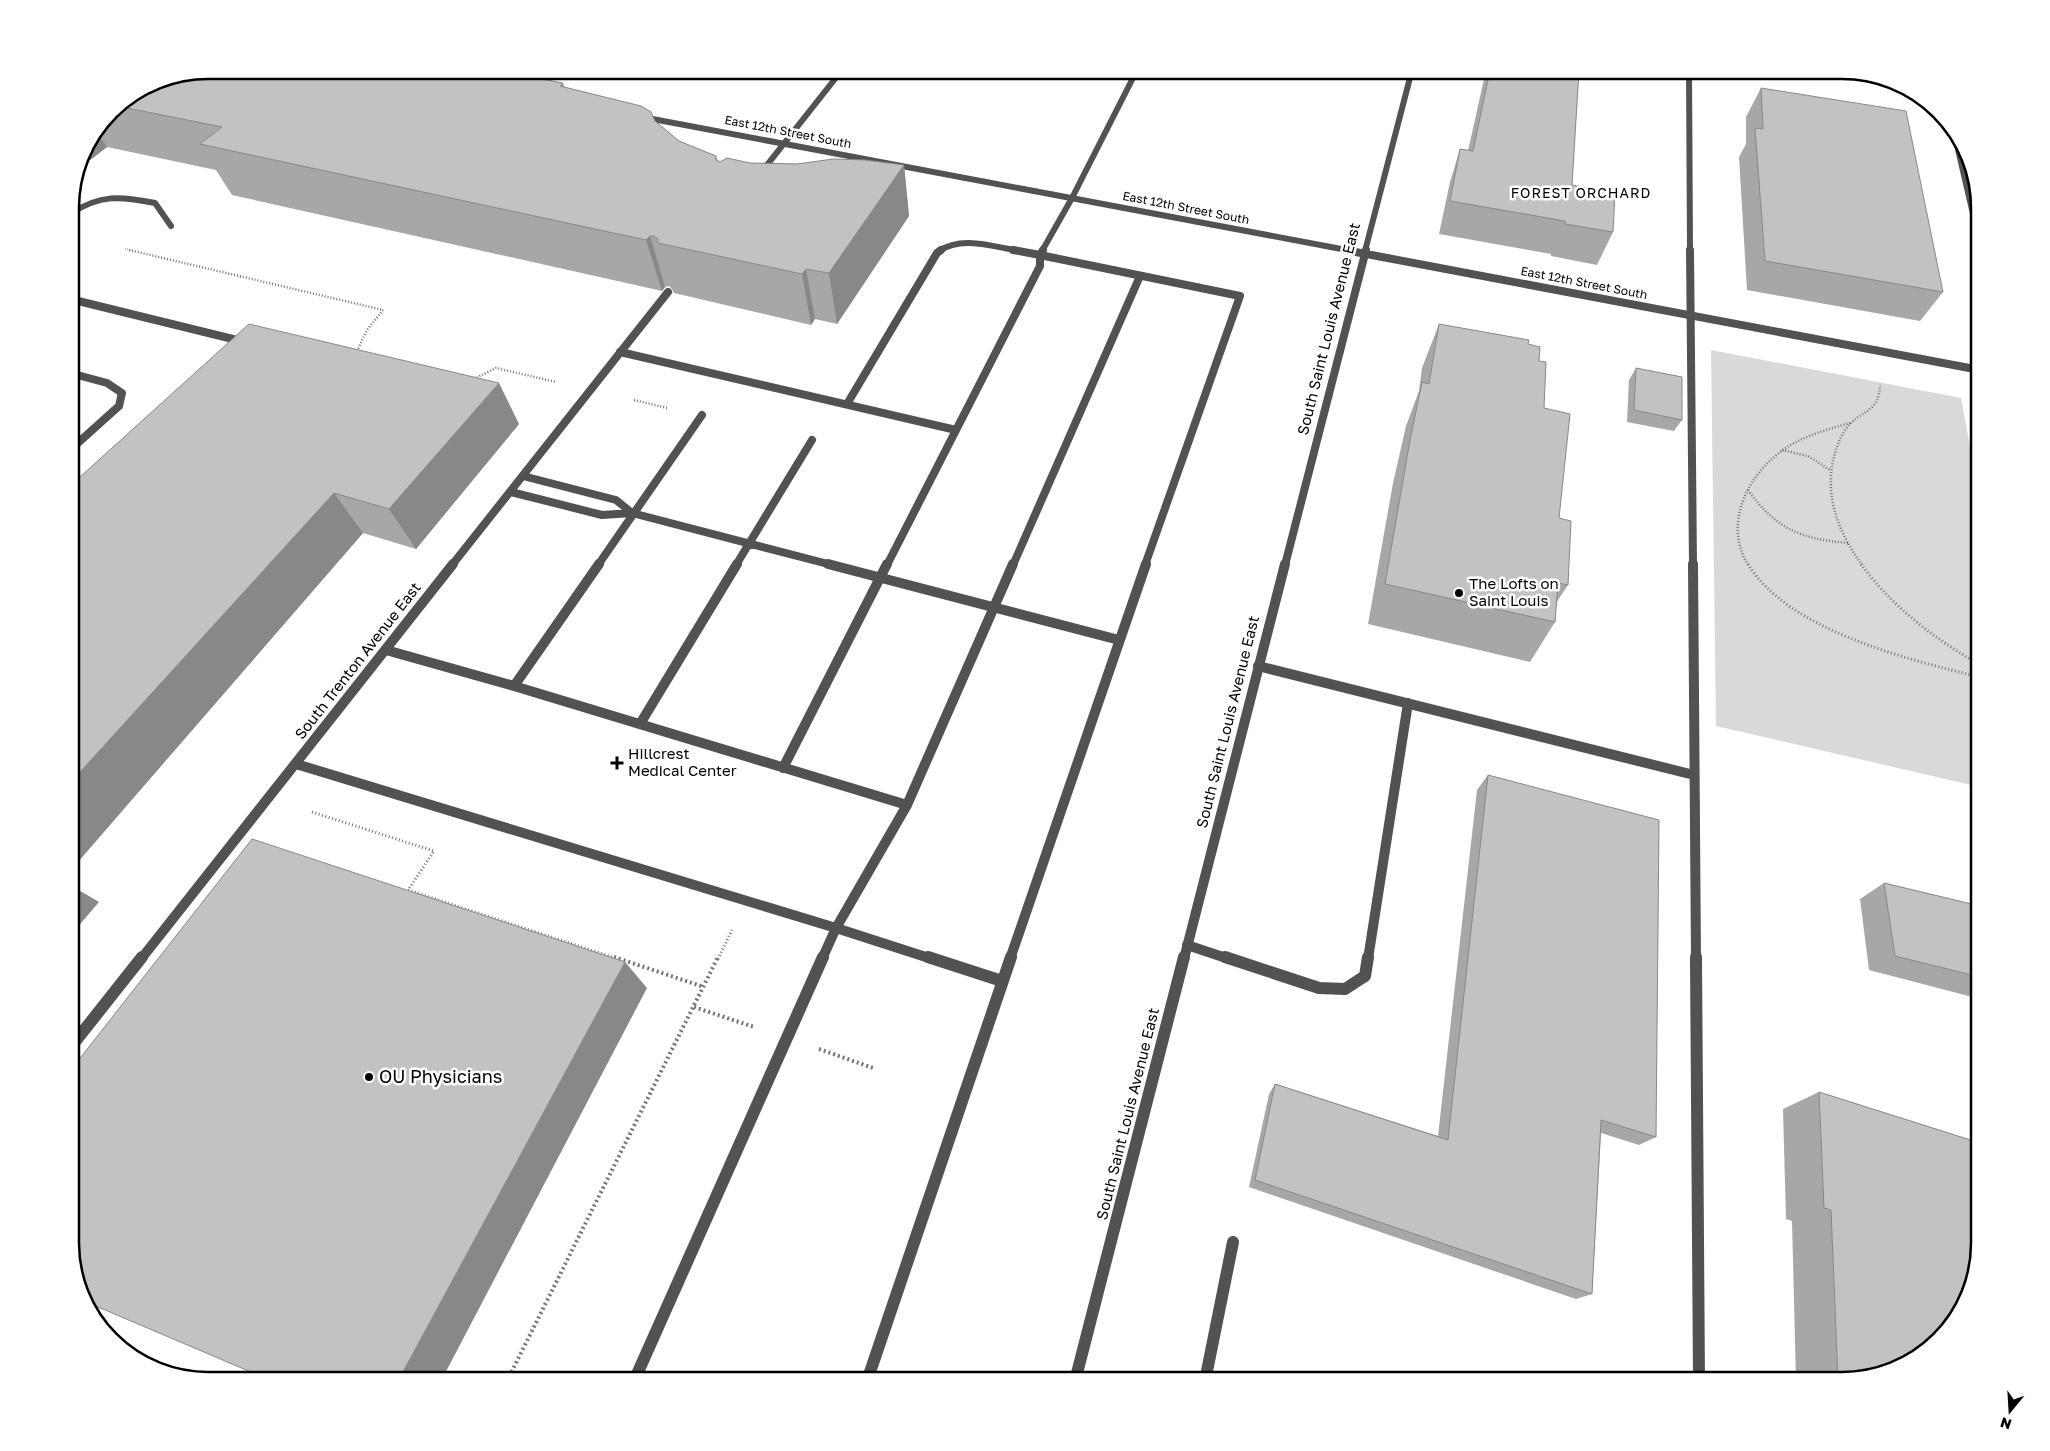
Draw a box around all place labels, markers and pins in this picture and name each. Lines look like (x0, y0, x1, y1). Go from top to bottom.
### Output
place label: The Lofts on Saint Louis (1469, 574, 1559, 609)
marker: The Lofts on Saint Louis (1453, 587, 1465, 599)
place label: Hillcrest Medical Center (628, 744, 737, 779)
marker: Hillcrest Medical Center (610, 756, 624, 770)
place label: OU Physicians (379, 1065, 502, 1087)
marker: OU Physicians (363, 1071, 375, 1083)

